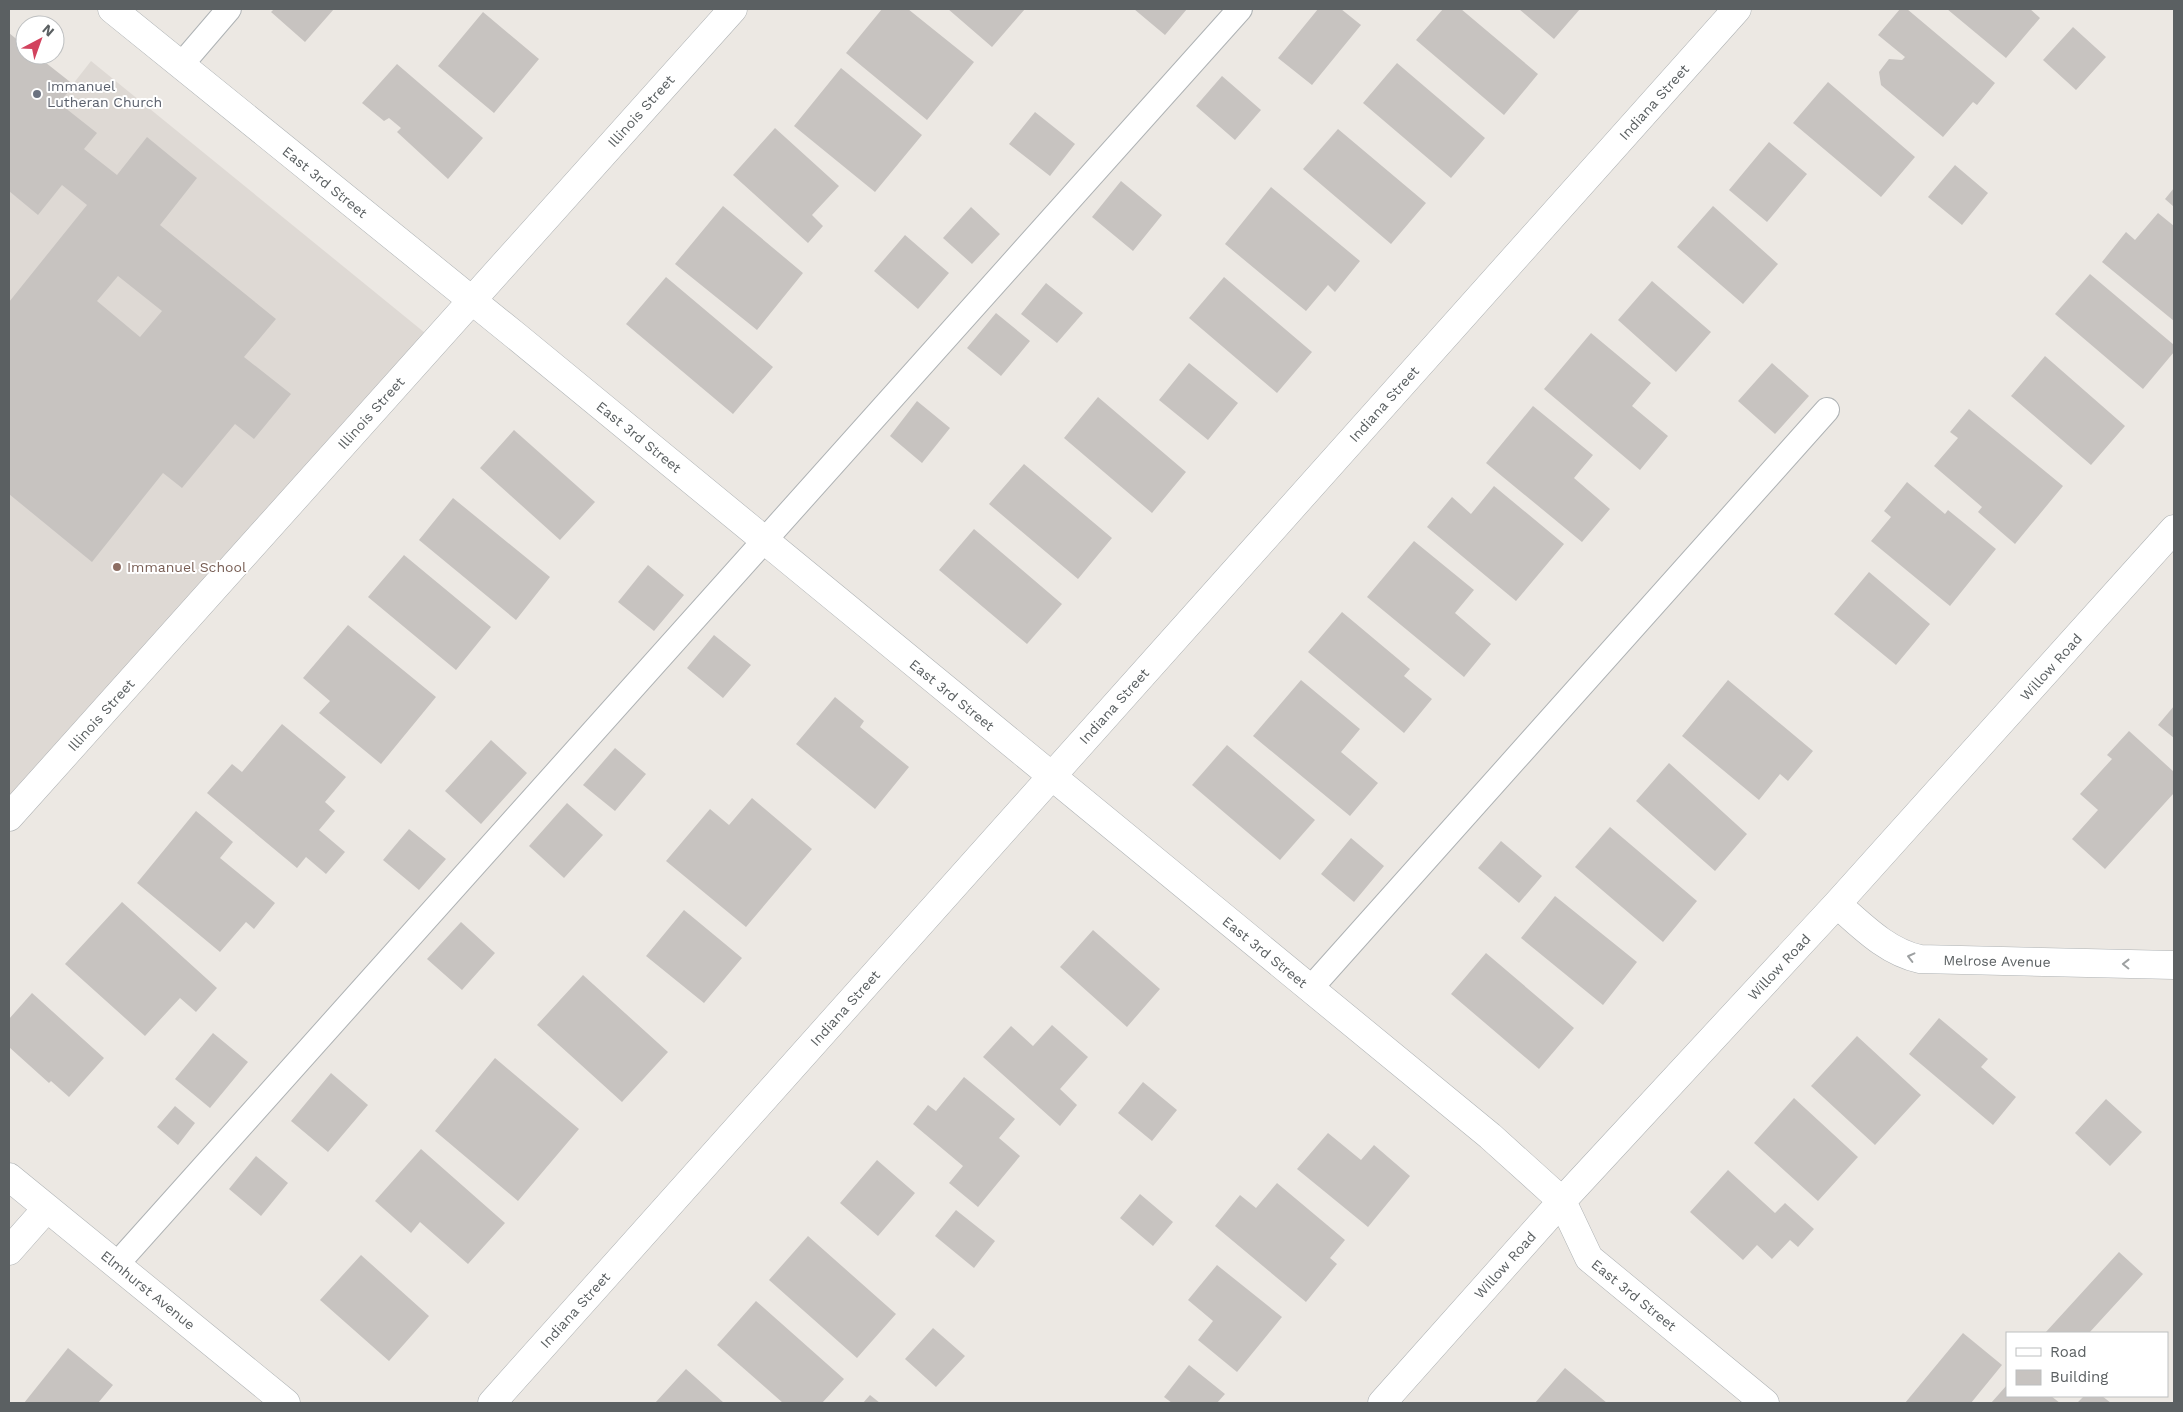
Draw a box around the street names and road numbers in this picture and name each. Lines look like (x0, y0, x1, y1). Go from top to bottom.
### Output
street label: Indiana Street (1616, 61, 1692, 143)
street label: Illinois Street (604, 72, 678, 150)
street label: East 3rd Street (279, 143, 371, 221)
street label: Indiana Street (1346, 363, 1422, 445)
street label: Illinois Street (334, 374, 408, 452)
street label: East 3rd Street (593, 398, 685, 476)
street label: Willow Road (2017, 630, 2085, 704)
street label: East 3rd Street (906, 656, 998, 734)
street label: Indiana Street (1076, 665, 1152, 747)
street label: Illinois Street (64, 676, 138, 754)
street label: East 3rd Street (1219, 913, 1311, 991)
street label: Willow Road (1744, 931, 1814, 1003)
street label: Melrose Avenue (1943, 952, 2051, 970)
street label: Indiana Street (807, 967, 883, 1049)
street label: Willow Road (1471, 1228, 1539, 1302)
street label: Elmhurst Avenue (98, 1247, 198, 1333)
street label: East 3rd Street (1588, 1256, 1680, 1334)
street label: Indiana Street (537, 1269, 613, 1351)

